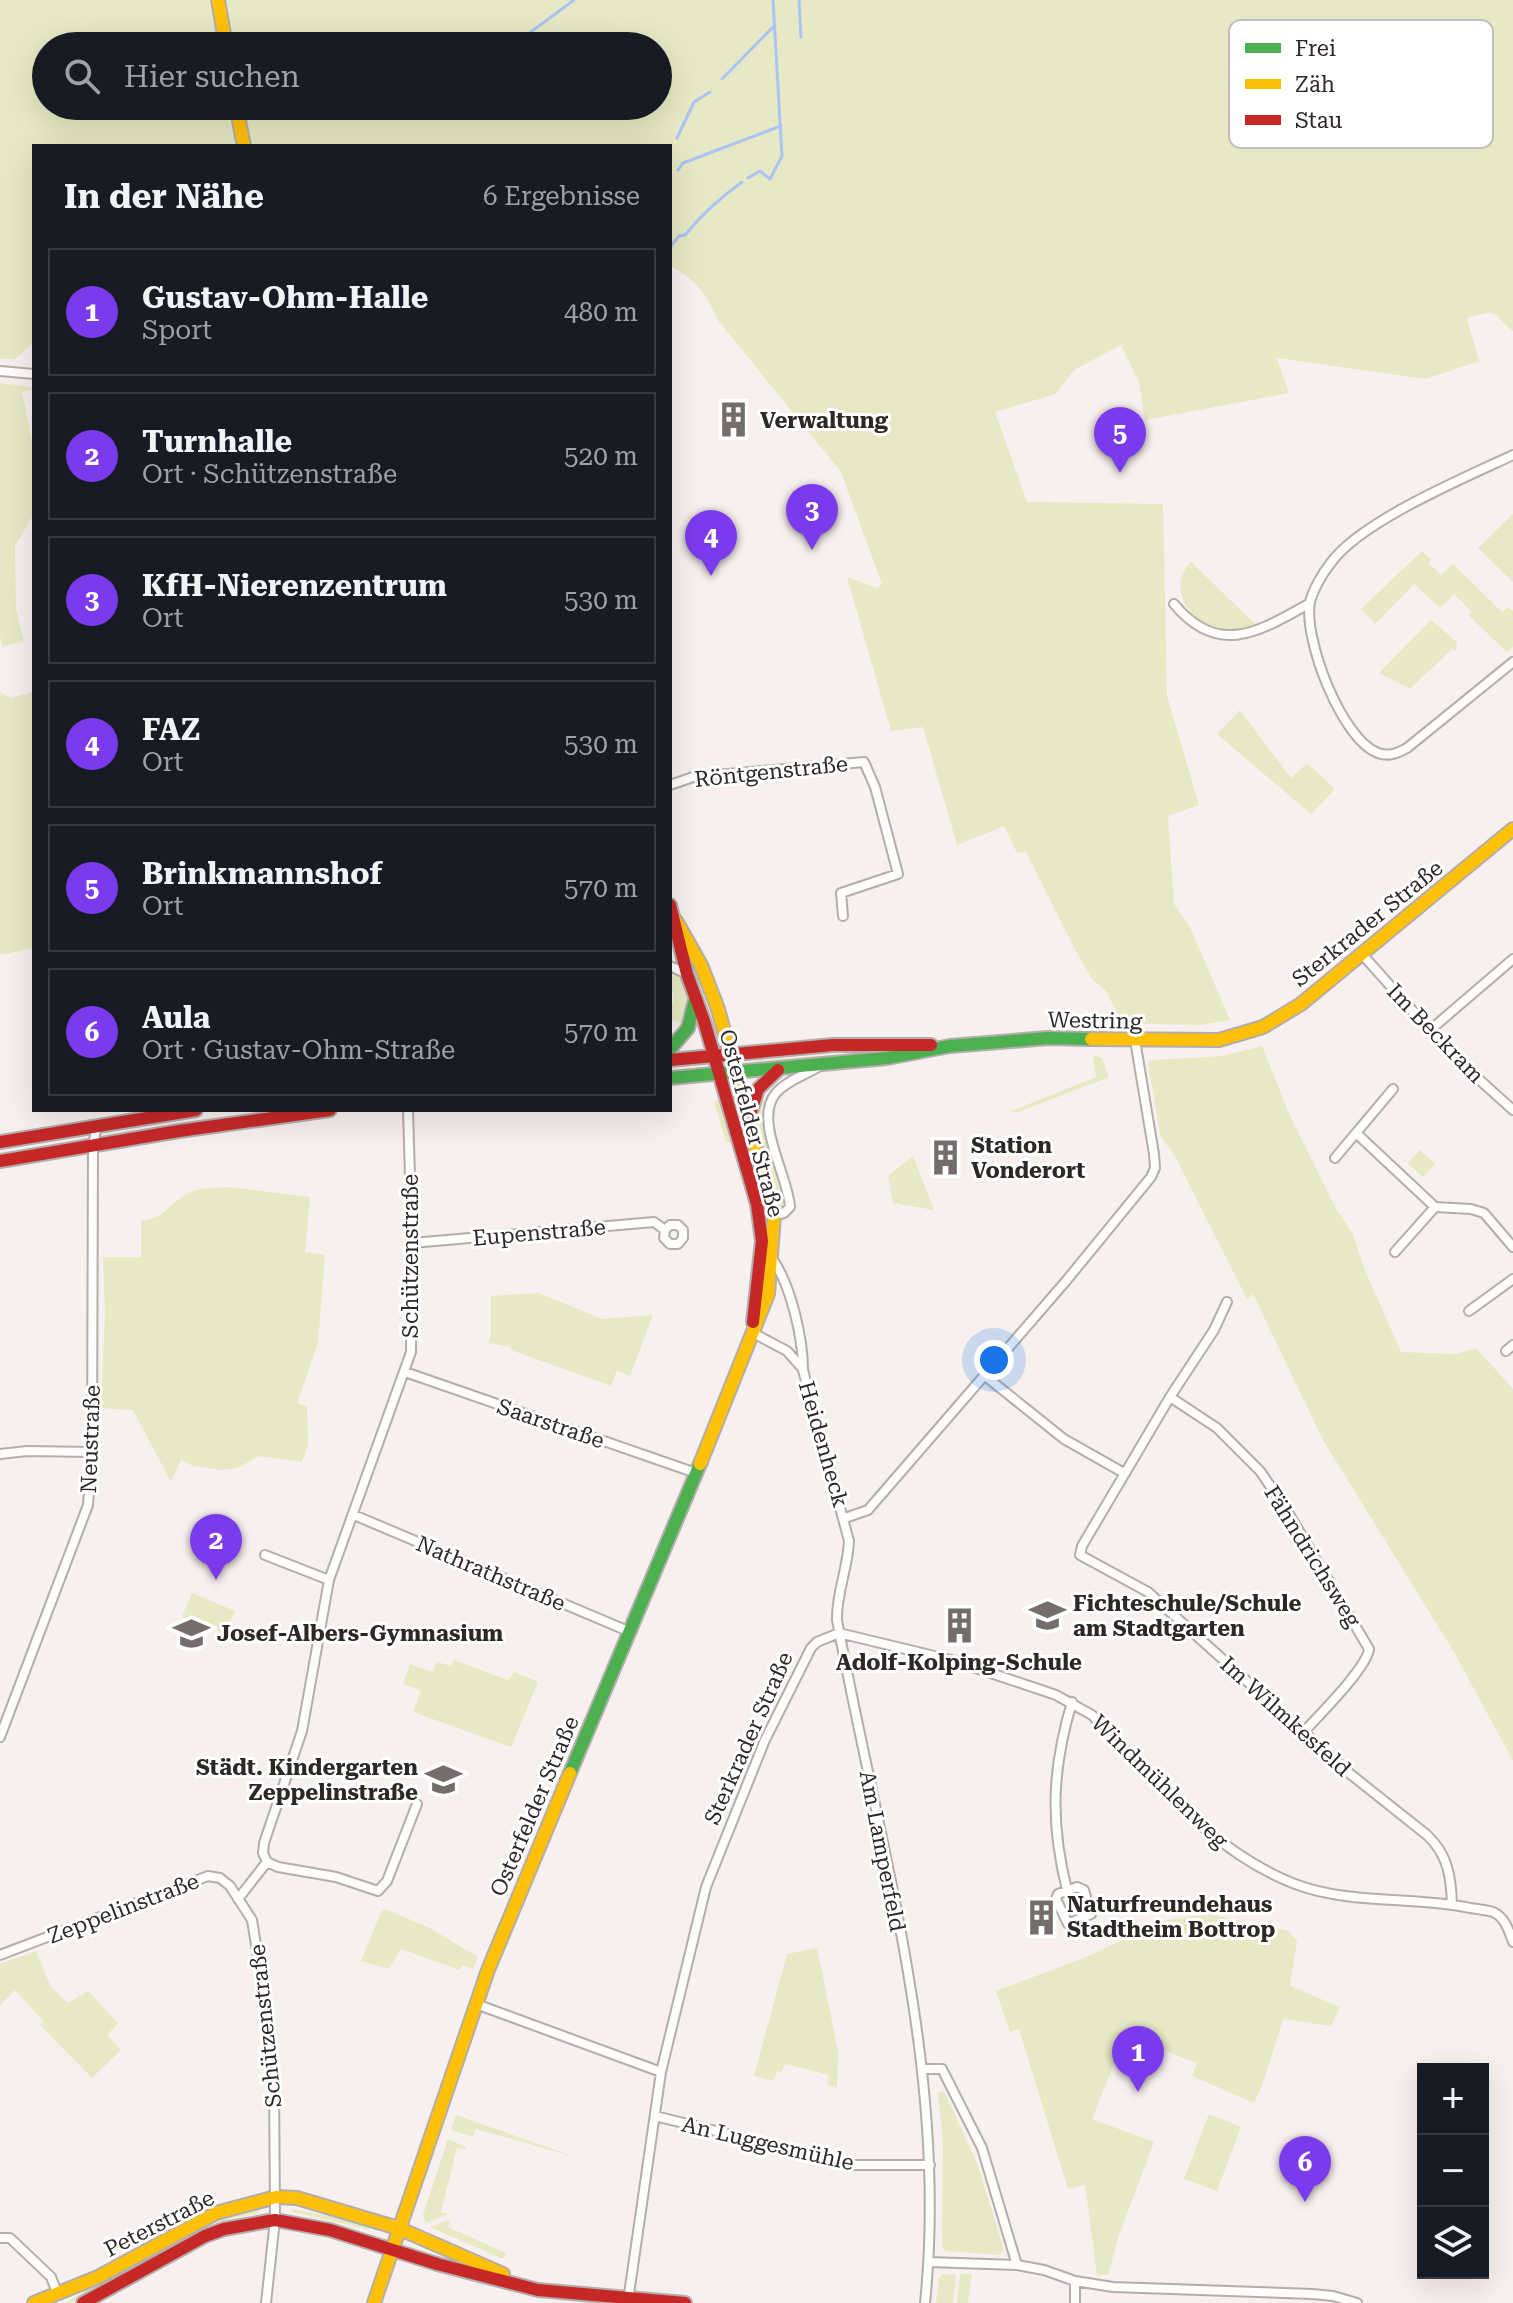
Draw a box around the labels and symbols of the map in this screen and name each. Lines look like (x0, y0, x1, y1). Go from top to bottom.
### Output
legend (1229, 20, 1493, 148)
text: Frei (1295, 36, 1336, 61)
text: Zäh (1295, 72, 1335, 97)
text: Stau (1295, 108, 1343, 133)
building icon: Verwaltung (715, 401, 753, 439)
pin: 5 (1094, 407, 1146, 473)
place label: Verwaltung (760, 408, 889, 433)
pin: 3 (786, 484, 838, 550)
pin: 4 (685, 510, 737, 576)
street label: Röntgenstraße (693, 751, 849, 792)
street label: Sterkrader Straße (1287, 855, 1448, 992)
street label: Im Beckram (1382, 979, 1489, 1088)
street label: Westring (1047, 1007, 1143, 1034)
street label: Osterfelder Straße (714, 1027, 789, 1220)
place label: Station Vonderort (971, 1133, 1085, 1183)
building icon: Station Vonderort (926, 1139, 964, 1177)
street label: Schützenstraße (398, 1174, 423, 1338)
street label: Eupenstraße (471, 1214, 607, 1251)
your location (974, 1340, 1014, 1380)
street label: Heidenheck (794, 1378, 853, 1510)
street label: Neustraße (76, 1384, 105, 1494)
street label: Saarstraße (494, 1393, 608, 1453)
street label: Fähndrichsweg (1259, 1481, 1366, 1632)
pin: 2 (190, 1514, 242, 1580)
street label: Nathrathstraße (412, 1531, 569, 1616)
place label: Fichteschule/Schule am Stadtgarten (1073, 1591, 1301, 1641)
school or university icon: Fichteschule/Schule am Stadtgarten (1028, 1597, 1066, 1635)
building icon: Adolf-Kolping-Schule (940, 1607, 978, 1645)
school or university icon: Josef-Albers-Gymnasium (172, 1614, 210, 1652)
place label: Josef-Albers-Gymnasium (217, 1621, 503, 1646)
street label: Sterkrader Straße (699, 1648, 798, 1828)
place label: Adolf-Kolping-Schule (836, 1650, 1082, 1675)
street label: Im Wilmkesfeld (1215, 1651, 1356, 1781)
street label: Windmühlenweg (1086, 1710, 1233, 1853)
street label: Osterfelder Straße (485, 1712, 584, 1900)
place label: Städt. Kindergarten Zeppelinstraße (196, 1755, 418, 1805)
school or university icon: Städt. Kindergarten Zeppelinstraße (425, 1761, 463, 1799)
street label: Am Lamperfeld (855, 1768, 910, 1934)
street label: Zeppelinstraße (44, 1868, 202, 1949)
place label: Naturfreundehaus Stadtheim Bottrop (1067, 1892, 1275, 1942)
building icon: Naturfreundehaus Stadtheim Bottrop (1022, 1898, 1060, 1936)
street label: Schützenstraße (244, 1943, 287, 2109)
pin: 1 (1112, 2026, 1164, 2092)
street label: An Luggesmühle (679, 2112, 856, 2175)
pin: 6 (1279, 2136, 1331, 2202)
street label: Peterstraße (100, 2185, 218, 2262)

